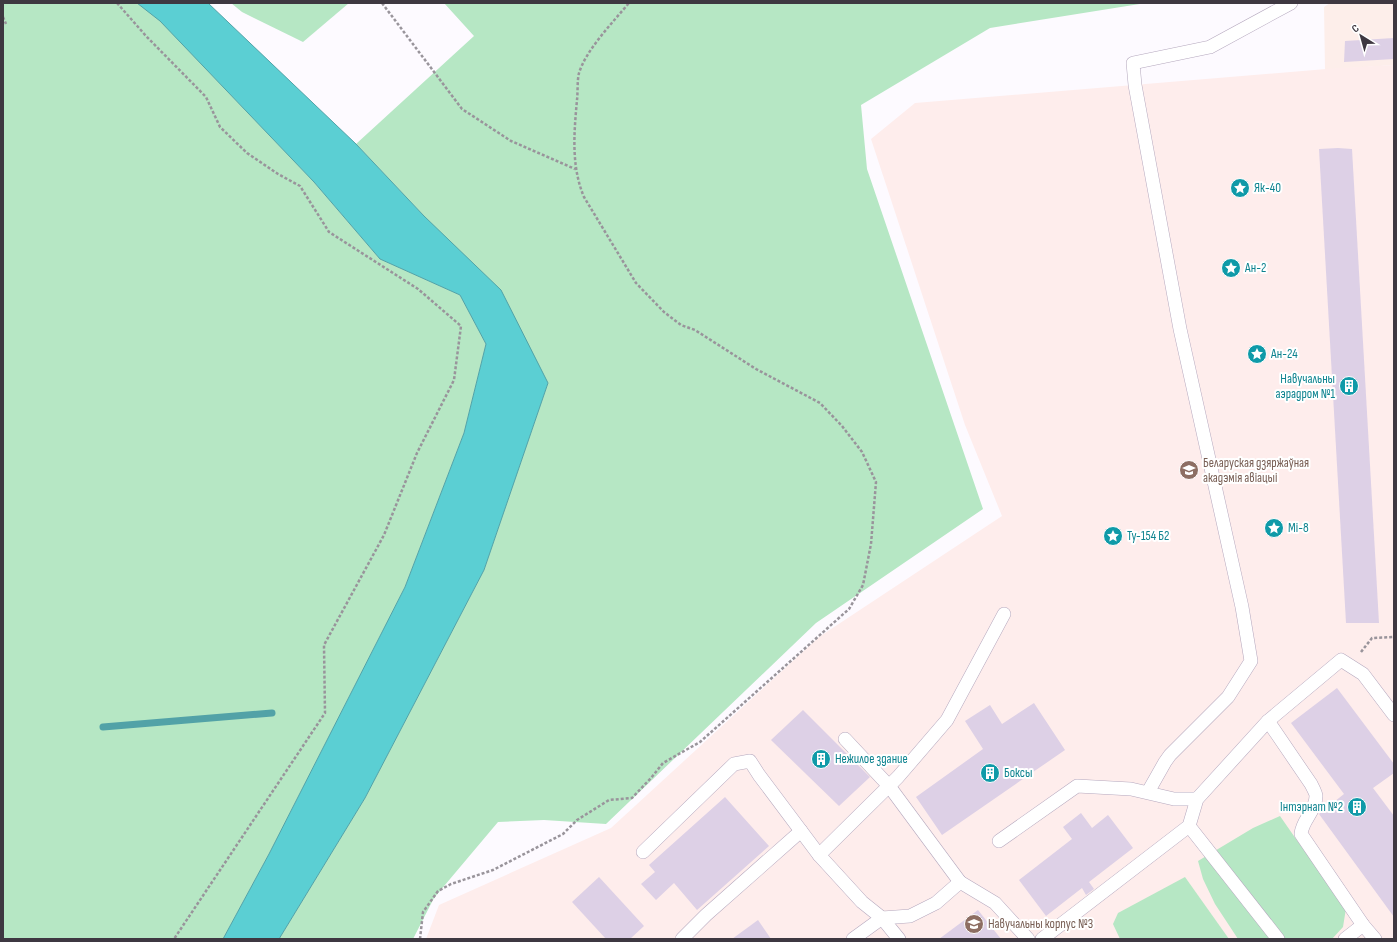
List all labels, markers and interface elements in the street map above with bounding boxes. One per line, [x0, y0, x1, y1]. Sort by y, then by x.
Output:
north arrow [1341, 16, 1381, 56]
text: С [1349, 21, 1362, 35]
place icon: Як-40 [1229, 177, 1251, 199]
place label: Як-40 [1254, 180, 1281, 196]
place icon: Ан-2 [1220, 257, 1242, 279]
place label: Ан-2 [1244, 260, 1266, 276]
place icon: Ан-24 [1246, 343, 1268, 365]
place label: Ан-24 [1270, 346, 1298, 362]
place label: Навучальны аэрадром №1 [1276, 371, 1335, 402]
building icon: Навучальны аэрадром №1 [1338, 375, 1360, 397]
place label: Беларуская дзяржаўная акадэмія авіацыі [1203, 455, 1309, 486]
school or university icon: Беларуская дзяржаўная акадэмія авіацыі [1178, 459, 1200, 481]
place icon: Мі-8 [1263, 517, 1285, 539]
place label: Мі-8 [1288, 520, 1309, 536]
place icon: Ту-154 Б2 [1102, 525, 1124, 547]
place label: Ту-154 Б2 [1127, 528, 1169, 544]
building icon: Нежилое здание [810, 748, 832, 770]
place label: Нежилое здание [835, 751, 908, 767]
building icon: Боксы [979, 762, 1001, 784]
place label: Боксы [1004, 765, 1032, 781]
building icon: Інтэрнат №2 [1346, 796, 1368, 818]
place label: Інтэрнат №2 [1280, 799, 1343, 815]
school or university icon: Навучальны корпус №3 [963, 913, 985, 935]
place label: Навучальны корпус №3 [988, 916, 1093, 932]

